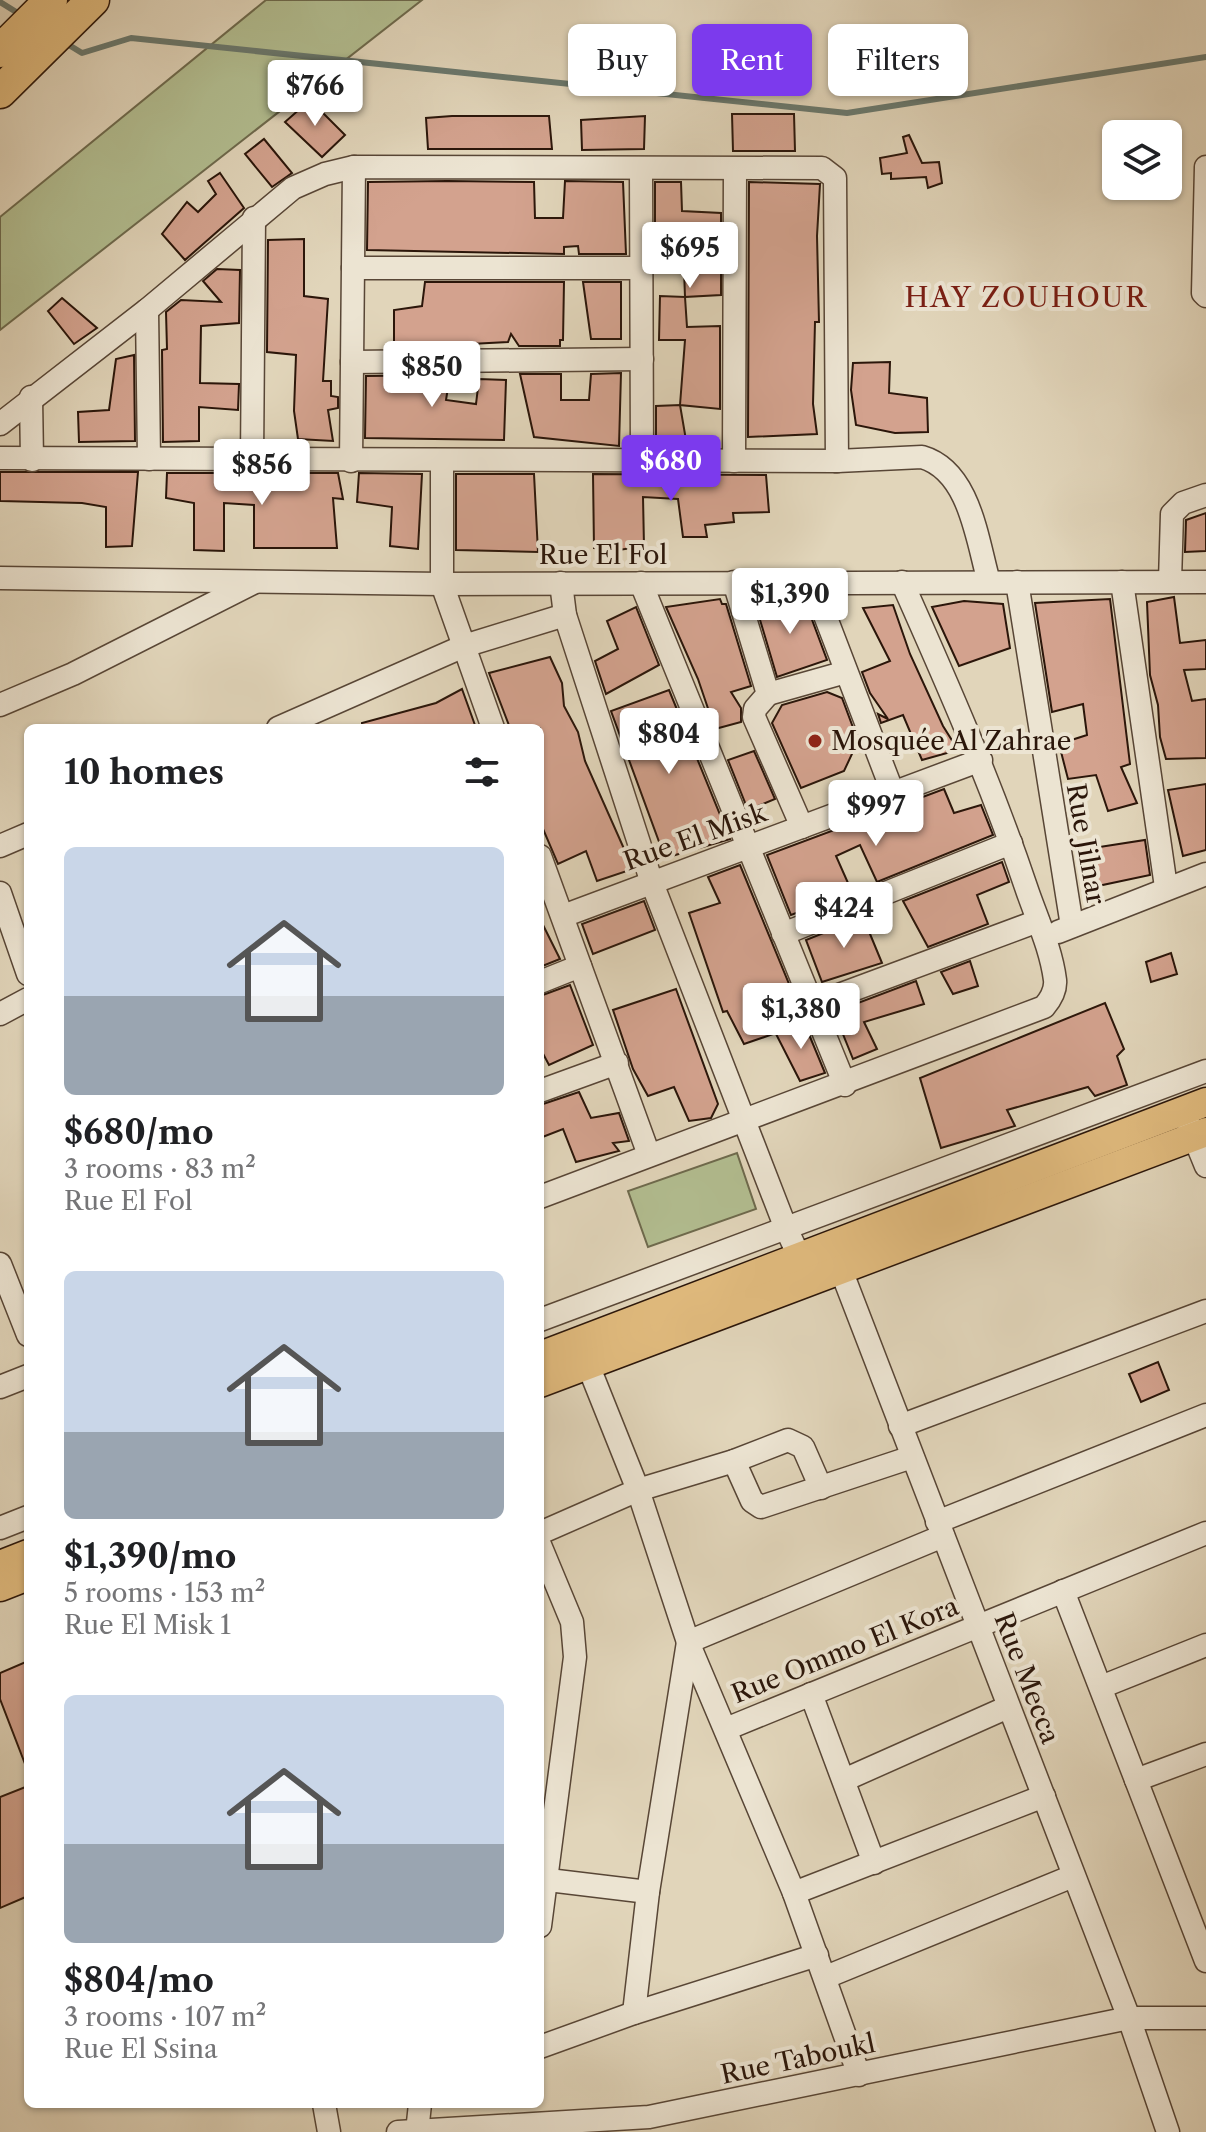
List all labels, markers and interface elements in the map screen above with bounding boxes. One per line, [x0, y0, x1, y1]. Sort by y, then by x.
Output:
chip: Buy [568, 24, 676, 96]
chip: Rent [692, 24, 812, 96]
chip: Filters [828, 24, 968, 96]
pin: $766 [268, 60, 362, 128]
text: $766 [286, 70, 344, 102]
map controls [1102, 120, 1182, 200]
button: layers [1102, 120, 1182, 200]
pin: $695 [643, 222, 737, 290]
text: $695 [660, 232, 720, 264]
district label: HAY ZOUHOUR [904, 280, 1148, 314]
pin: $850 [385, 341, 479, 409]
text: $850 [401, 351, 463, 383]
pin: $680 [624, 435, 718, 503]
pin: $856 [215, 439, 309, 507]
text: $680 [640, 445, 702, 477]
text: $856 [232, 449, 292, 481]
street label: Rue El Fol [539, 539, 668, 571]
pin: $1,390 [725, 568, 855, 636]
text: $1,390 [750, 578, 830, 610]
pin: $804 [622, 708, 716, 776]
text: $804 [638, 718, 700, 750]
place label: Mosquée Al Zahrae [831, 725, 1071, 757]
marker: Mosquée Al Zahrae [806, 732, 824, 750]
icon: filters [460, 750, 504, 794]
text: 10 homes [64, 751, 224, 793]
pin: $997 [829, 780, 923, 848]
street label: Rue Jilnar [1060, 781, 1112, 907]
text: $997 [846, 790, 906, 822]
street label: Rue El Misk [619, 796, 772, 878]
pin: $424 [797, 882, 891, 950]
text: $424 [814, 892, 874, 924]
icon: home [212, 899, 356, 1043]
pin: $1,380 [736, 983, 866, 1051]
text: $1,380 [761, 993, 841, 1025]
text: $680/mo [64, 1111, 214, 1153]
text: 3 rooms · 83 m² [64, 1153, 256, 1185]
text: Rue El Fol [64, 1185, 193, 1217]
icon: home [212, 1323, 356, 1467]
text: $1,390/mo [64, 1535, 236, 1577]
text: 5 rooms · 153 m² [64, 1577, 265, 1609]
street label: Rue Ommo El Kora [727, 1590, 963, 1710]
street label: Rue Mecca [987, 1608, 1067, 1748]
text: Rue El Misk 1 [64, 1609, 231, 1641]
icon: home [212, 1747, 356, 1891]
text: $804/mo [64, 1959, 214, 2001]
text: 3 rooms · 107 m² [64, 2001, 266, 2033]
street label: Rue Taboukl [718, 2027, 878, 2091]
text: Rue El Ssina [64, 2033, 218, 2065]

